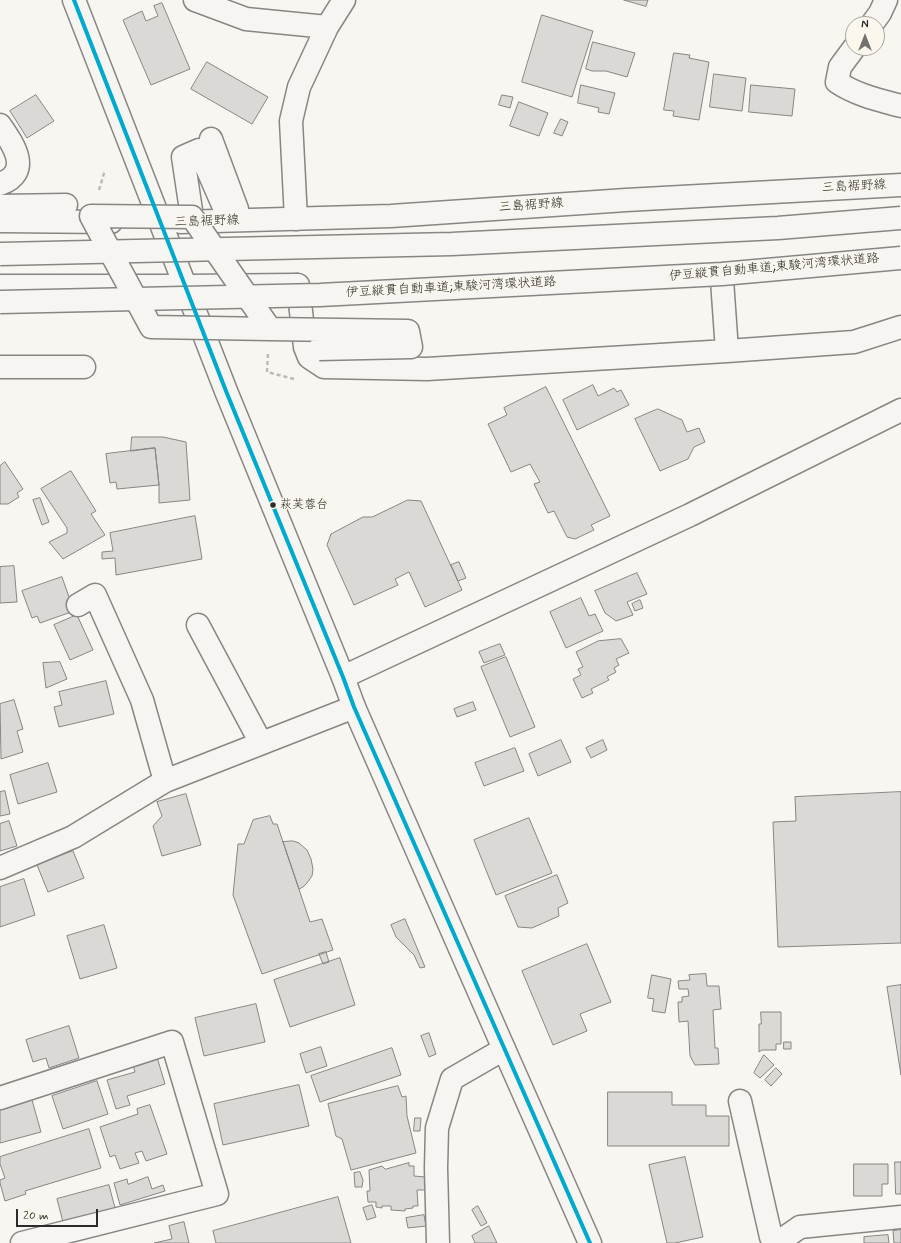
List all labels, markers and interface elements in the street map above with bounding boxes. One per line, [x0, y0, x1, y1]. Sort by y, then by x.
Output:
north arrow [845, 16, 885, 56]
text: N [861, 18, 869, 32]
street label: 三島裾野線 [821, 178, 887, 196]
street label: 三島裾野線 [498, 196, 564, 216]
street label: 三島裾野線 [174, 213, 240, 231]
street label: 伊豆縦貫自動車道;東駿河湾環状道路 [668, 251, 880, 285]
street label: 伊豆縦貫自動車道;東駿河湾環状道路 [345, 275, 557, 301]
place label: 萩芙蓉台 [280, 498, 328, 512]
marker: 萩芙蓉台 [268, 500, 278, 510]
scale bar [18, 1201, 100, 1227]
text: 20 m [23, 1208, 49, 1224]

